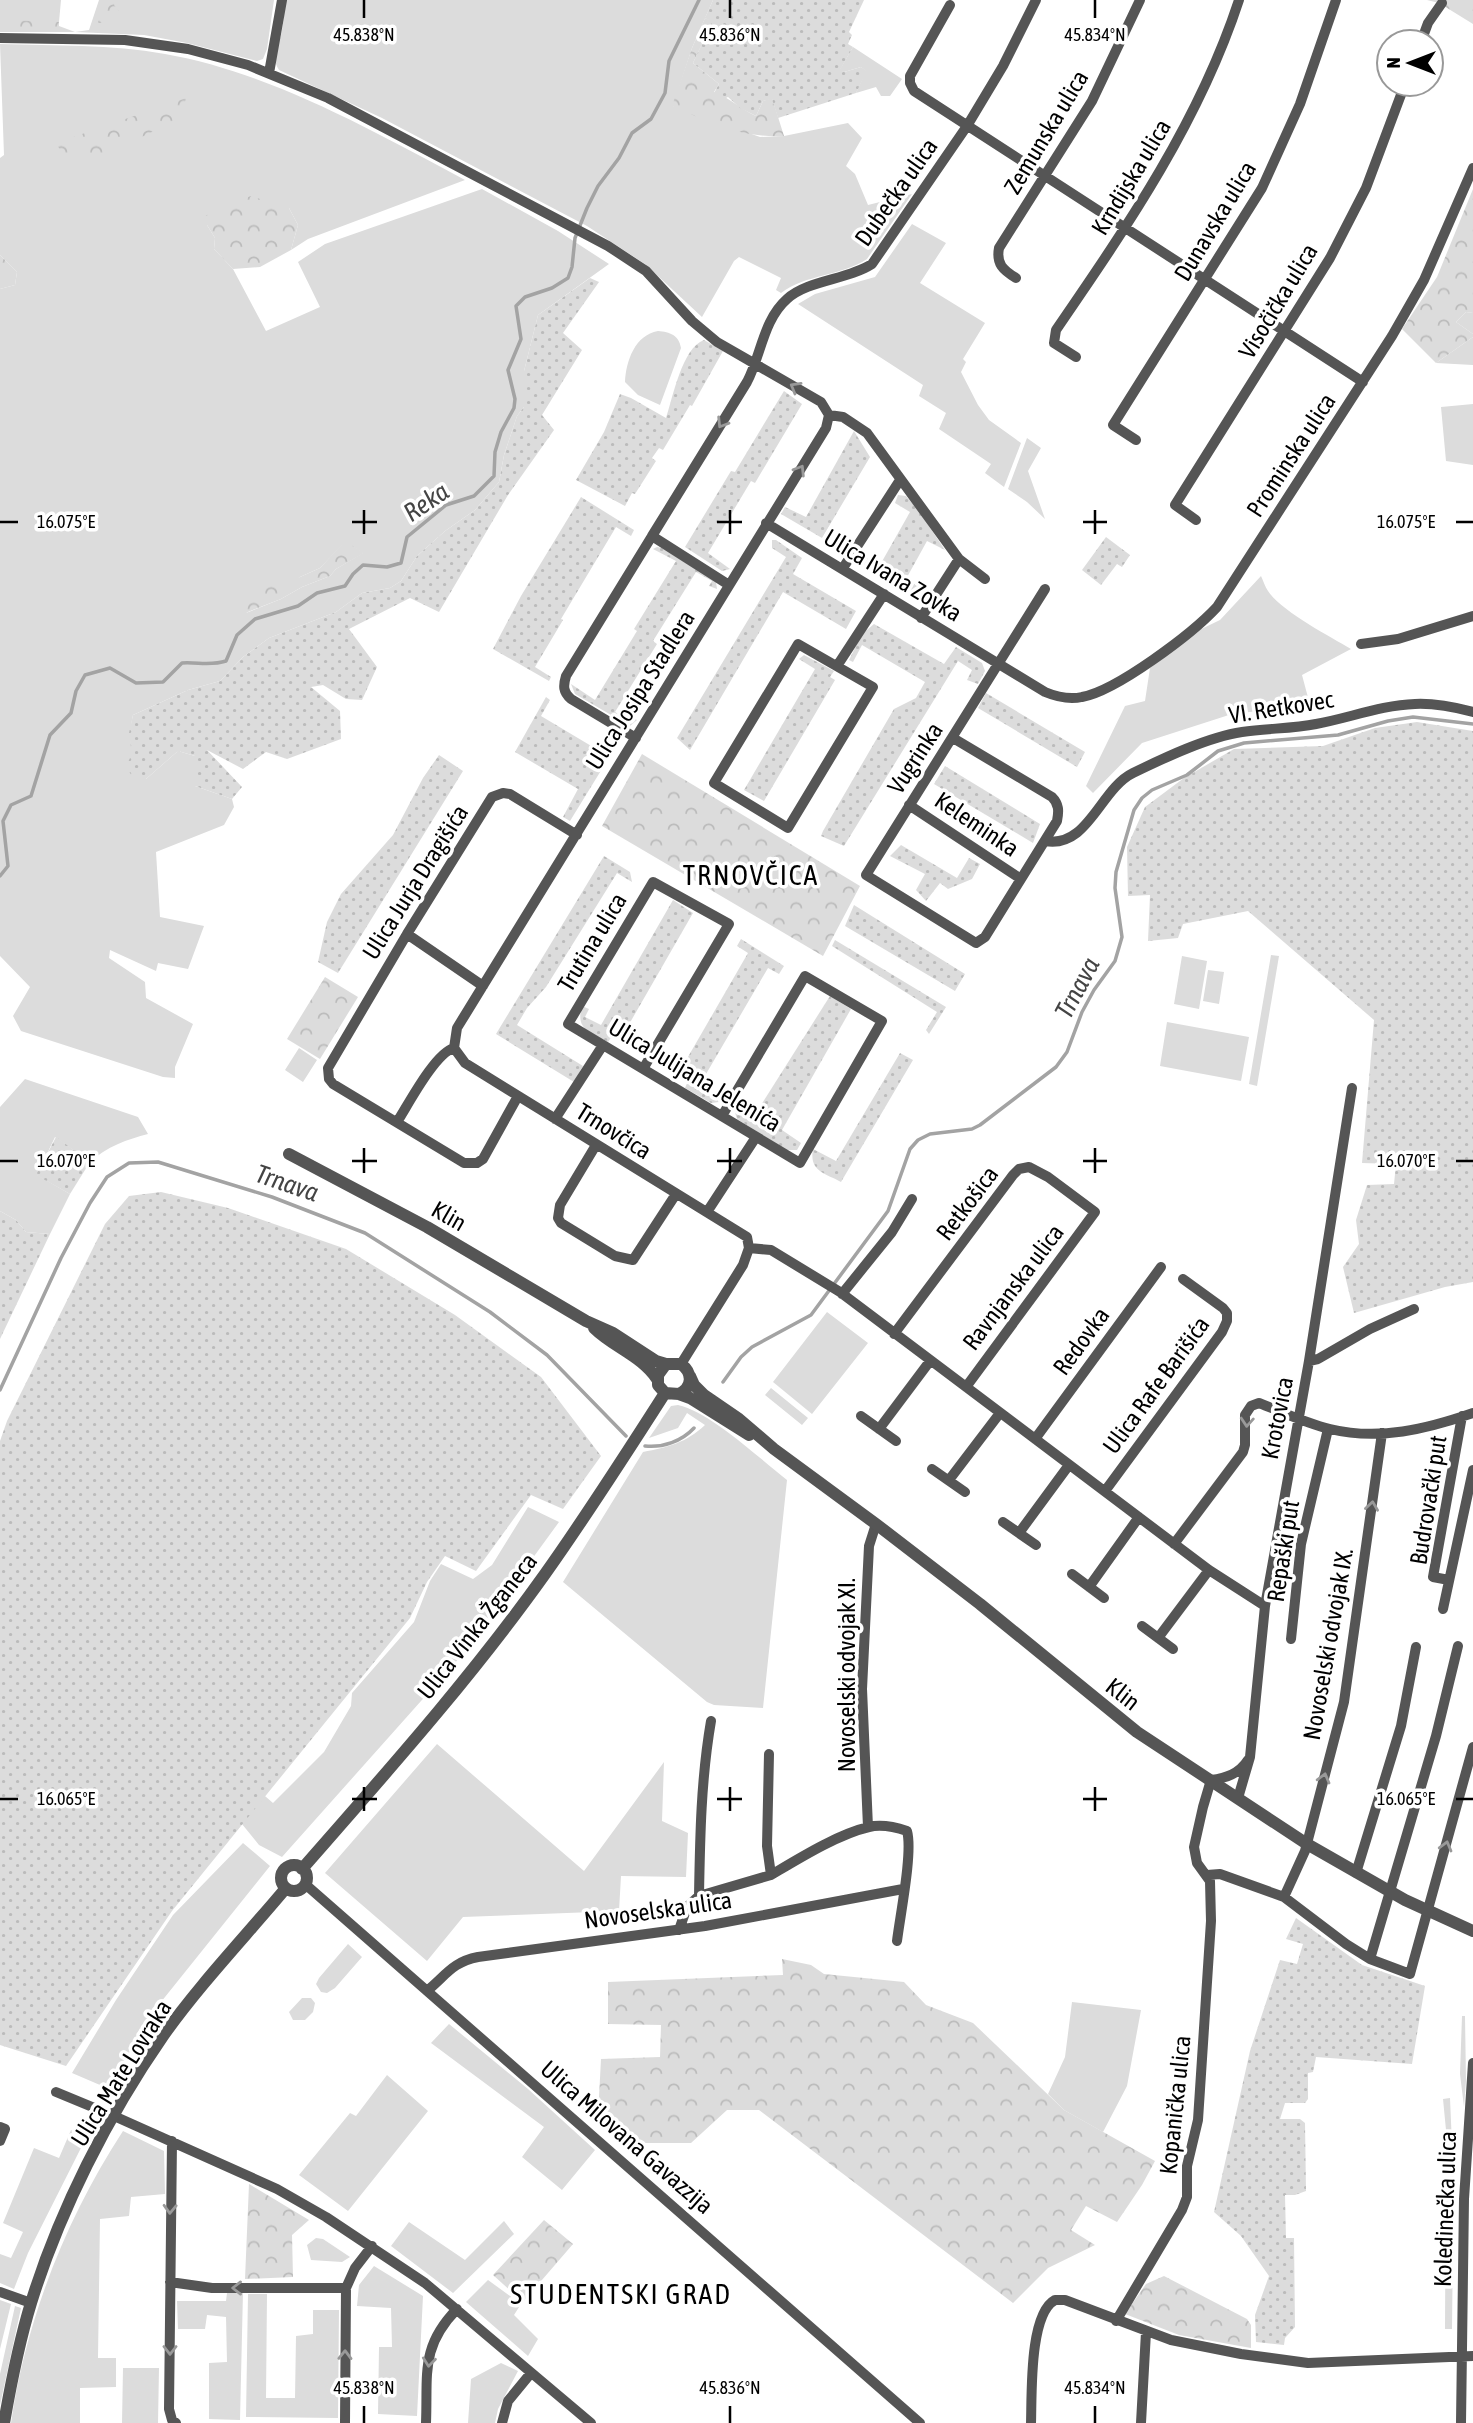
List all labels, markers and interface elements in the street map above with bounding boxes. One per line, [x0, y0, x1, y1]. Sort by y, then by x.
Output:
text: 45.838°N [333, 24, 395, 45]
text: 45.836°N [699, 24, 761, 45]
text: 45.834°N [1064, 24, 1126, 45]
north arrow [1375, 28, 1445, 98]
text: N [1382, 57, 1404, 69]
street label: Zemunska ulica [999, 65, 1093, 199]
street label: Krndijska ulica [1086, 114, 1176, 240]
street label: Dubečka ulica [849, 133, 943, 251]
street label: Dunavska ulica [1169, 156, 1261, 286]
street label: Visočička ulica [1233, 239, 1323, 363]
one-way arrow [790, 382, 803, 395]
street label: Prominska ulica [1241, 388, 1341, 522]
one-way arrow [717, 415, 730, 428]
one-way arrow [791, 464, 804, 477]
water label: Reka [398, 476, 454, 528]
text: 16.075°E [37, 511, 95, 532]
text: 16.075°E [1377, 511, 1435, 532]
street label: Ulica Ivana Zovka [819, 523, 967, 627]
street label: Ulica Josipa Stadlera [580, 605, 700, 775]
street label: VI. Retkovec [1227, 685, 1335, 729]
street label: Vugrinka [882, 717, 948, 799]
street label: Keleminka [930, 786, 1024, 862]
street label: Ulica Jurja Dragišića [357, 800, 473, 964]
district label: TRNOVČICA [683, 859, 819, 891]
street label: Trutina ulica [552, 888, 632, 996]
water label: Trnava [1049, 952, 1105, 1024]
street label: Ulica Julijana Jelenića [604, 1013, 786, 1137]
street label: Trnovčica [572, 1098, 656, 1164]
text: 16.070°E [37, 1150, 95, 1171]
text: 16.070°E [1377, 1150, 1435, 1171]
water label: Trnava [251, 1158, 323, 1208]
street label: Retkošica [931, 1161, 1003, 1245]
street label: Klin [427, 1195, 471, 1237]
street label: Ravnjanska ulica [957, 1219, 1069, 1355]
street label: Redovka [1048, 1302, 1114, 1380]
street label: Ulica Rafe Barišića [1097, 1311, 1215, 1459]
street label: Krotovica [1256, 1375, 1298, 1461]
one-way arrow [1239, 1417, 1254, 1428]
street label: Budrovački put [1404, 1433, 1452, 1567]
street label: Repaški put [1262, 1498, 1304, 1604]
one-way arrow [1364, 1500, 1379, 1512]
street label: Novoselski odvojak IX. [1298, 1546, 1358, 1742]
street label: Ulica Vinka Žganeca [412, 1548, 542, 1704]
street label: Novoselski odvojak XI. [833, 1578, 860, 1772]
street label: Klin [1101, 1673, 1145, 1715]
one-way arrow [1316, 1772, 1330, 1784]
text: 16.065°E [37, 1788, 95, 1809]
text: 16.065°E [1377, 1788, 1435, 1809]
one-way arrow [1437, 1840, 1452, 1852]
street label: Novoselska ulica [582, 1886, 734, 1934]
street label: Ulica Mate Lovraka [65, 1995, 177, 2151]
street label: Kopanička ulica [1154, 2034, 1196, 2176]
street label: Ulica Milovana Gavazzija [535, 2055, 719, 2219]
street label: Koledinečka ulica [1429, 2130, 1461, 2288]
one-way arrow [163, 2204, 178, 2215]
district label: STUDENTSKI GRAD [510, 2278, 732, 2310]
one-way arrow [231, 2280, 242, 2296]
one-way arrow [162, 2345, 178, 2356]
one-way arrow [338, 2349, 353, 2360]
one-way arrow [422, 2356, 437, 2367]
text: 45.838°N [333, 2377, 395, 2398]
text: 45.836°N [699, 2377, 761, 2398]
text: 45.834°N [1064, 2377, 1126, 2398]

